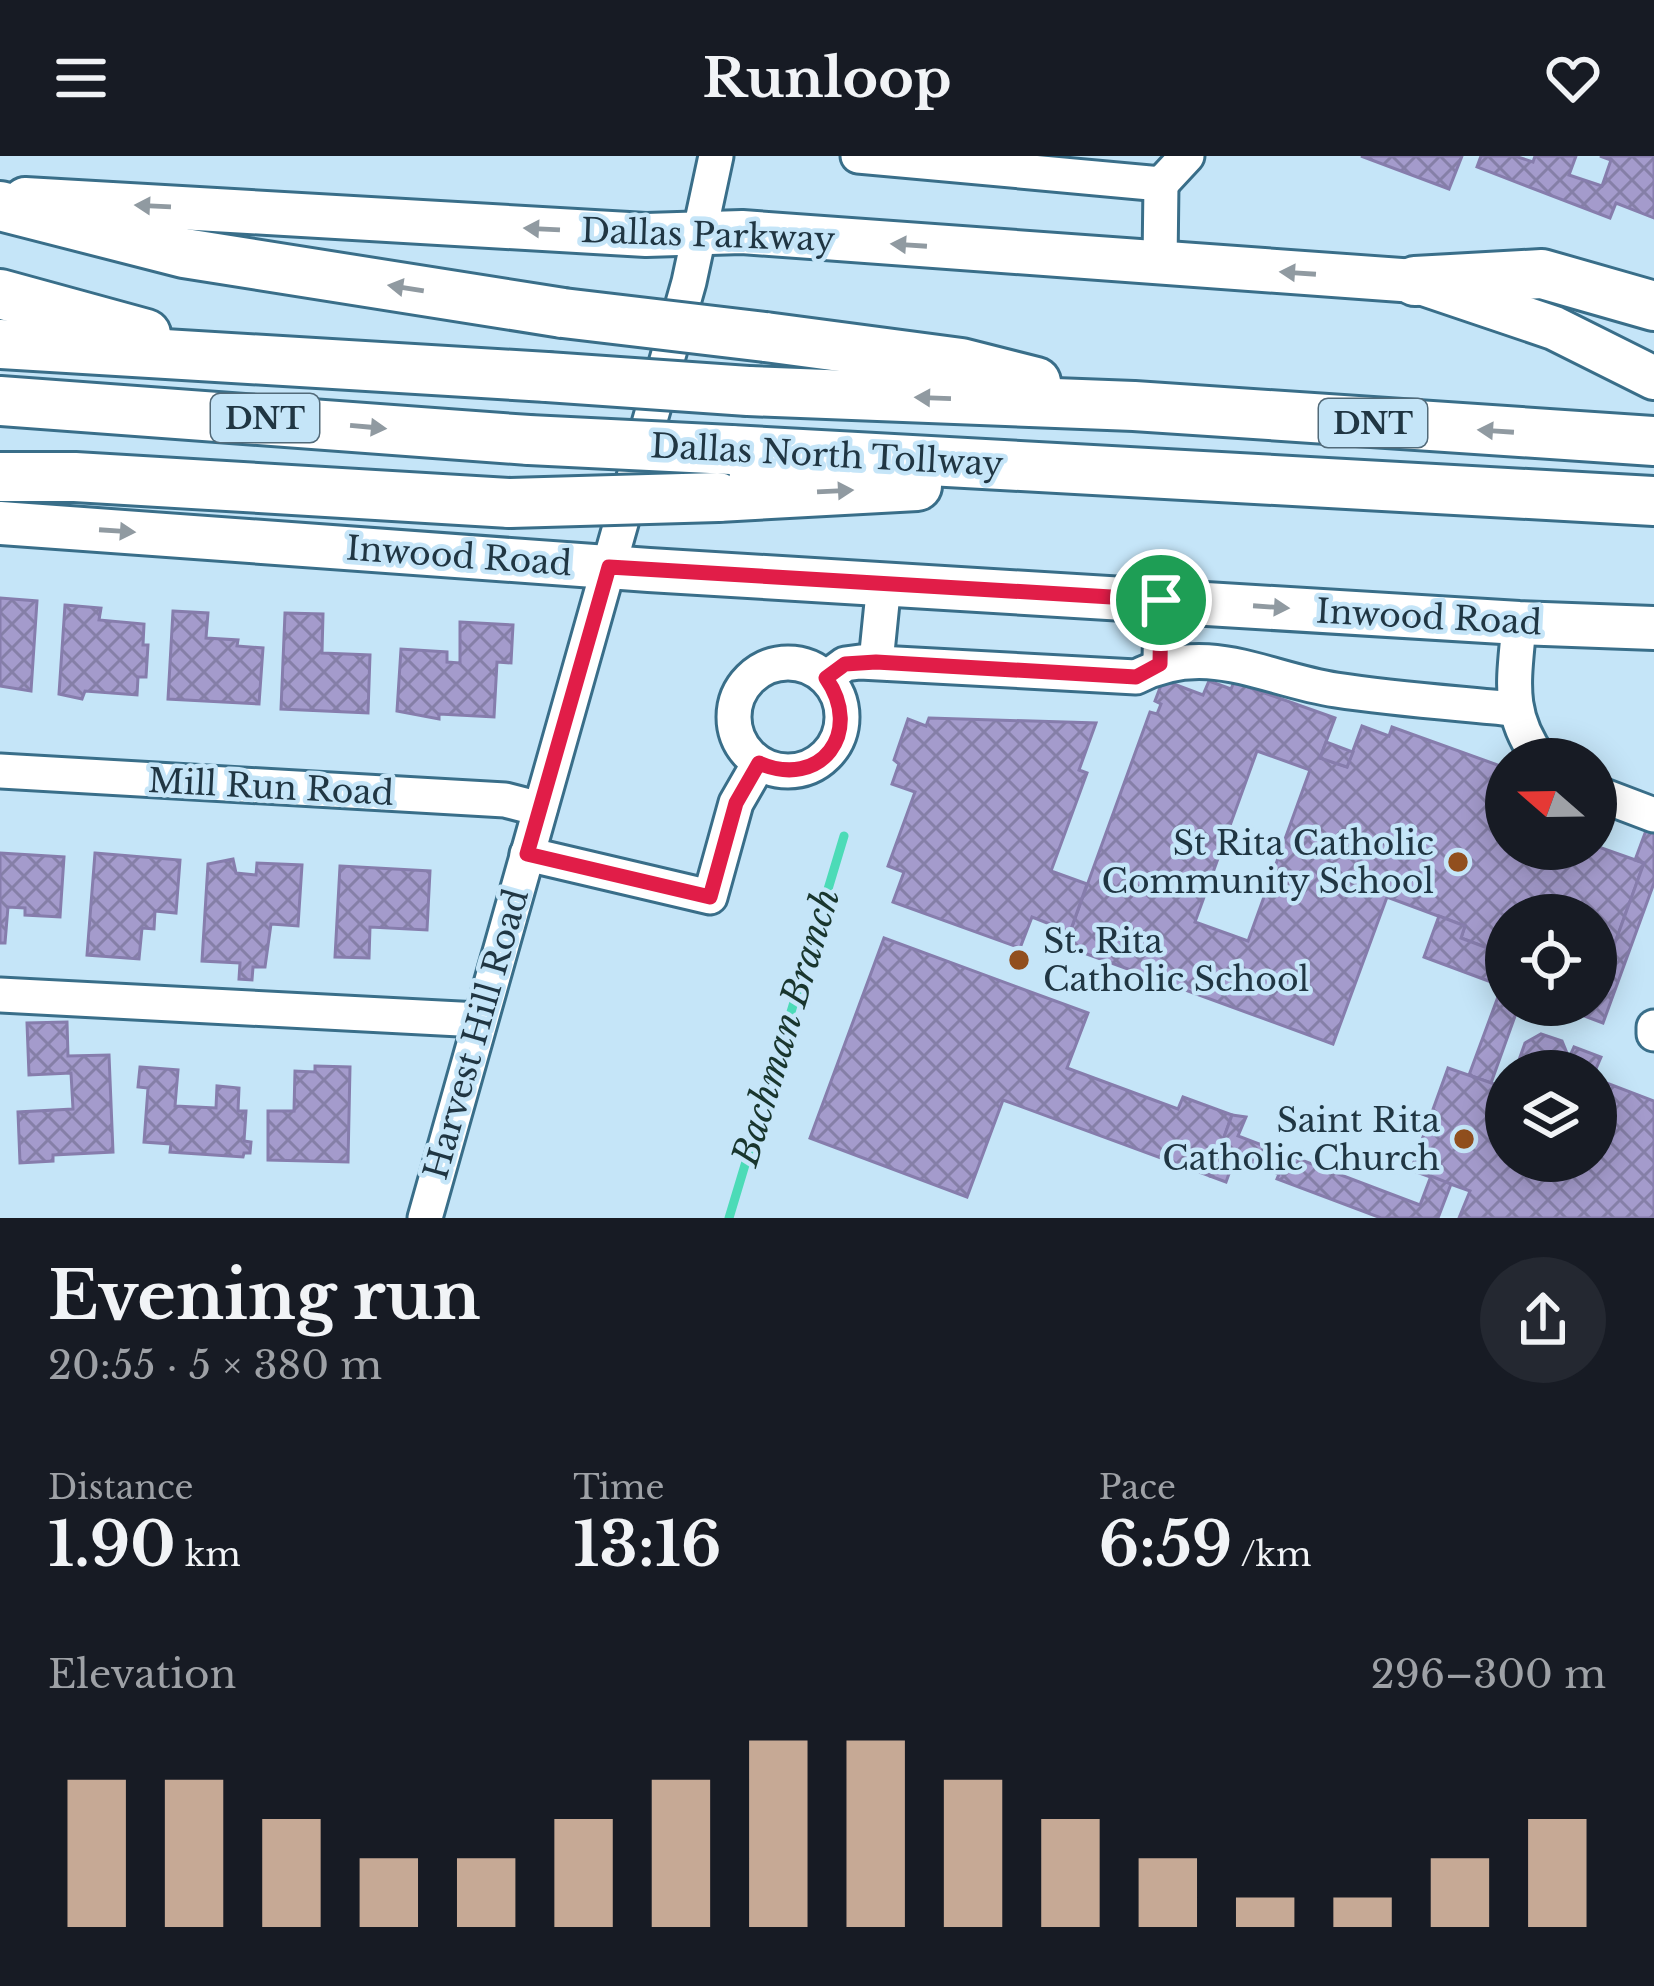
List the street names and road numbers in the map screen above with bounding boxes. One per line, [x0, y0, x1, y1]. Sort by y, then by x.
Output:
street label: Dallas Parkway [580, 210, 836, 260]
road number: DNT [211, 394, 319, 442]
road number: DNT [1319, 399, 1427, 447]
street label: Dallas North Tollway [650, 425, 1004, 485]
street label: Inwood Road [345, 528, 573, 584]
street label: Inwood Road [1315, 591, 1543, 643]
street label: Mill Run Road [147, 760, 395, 814]
street label: Harvest Hill Road [415, 884, 537, 1184]

